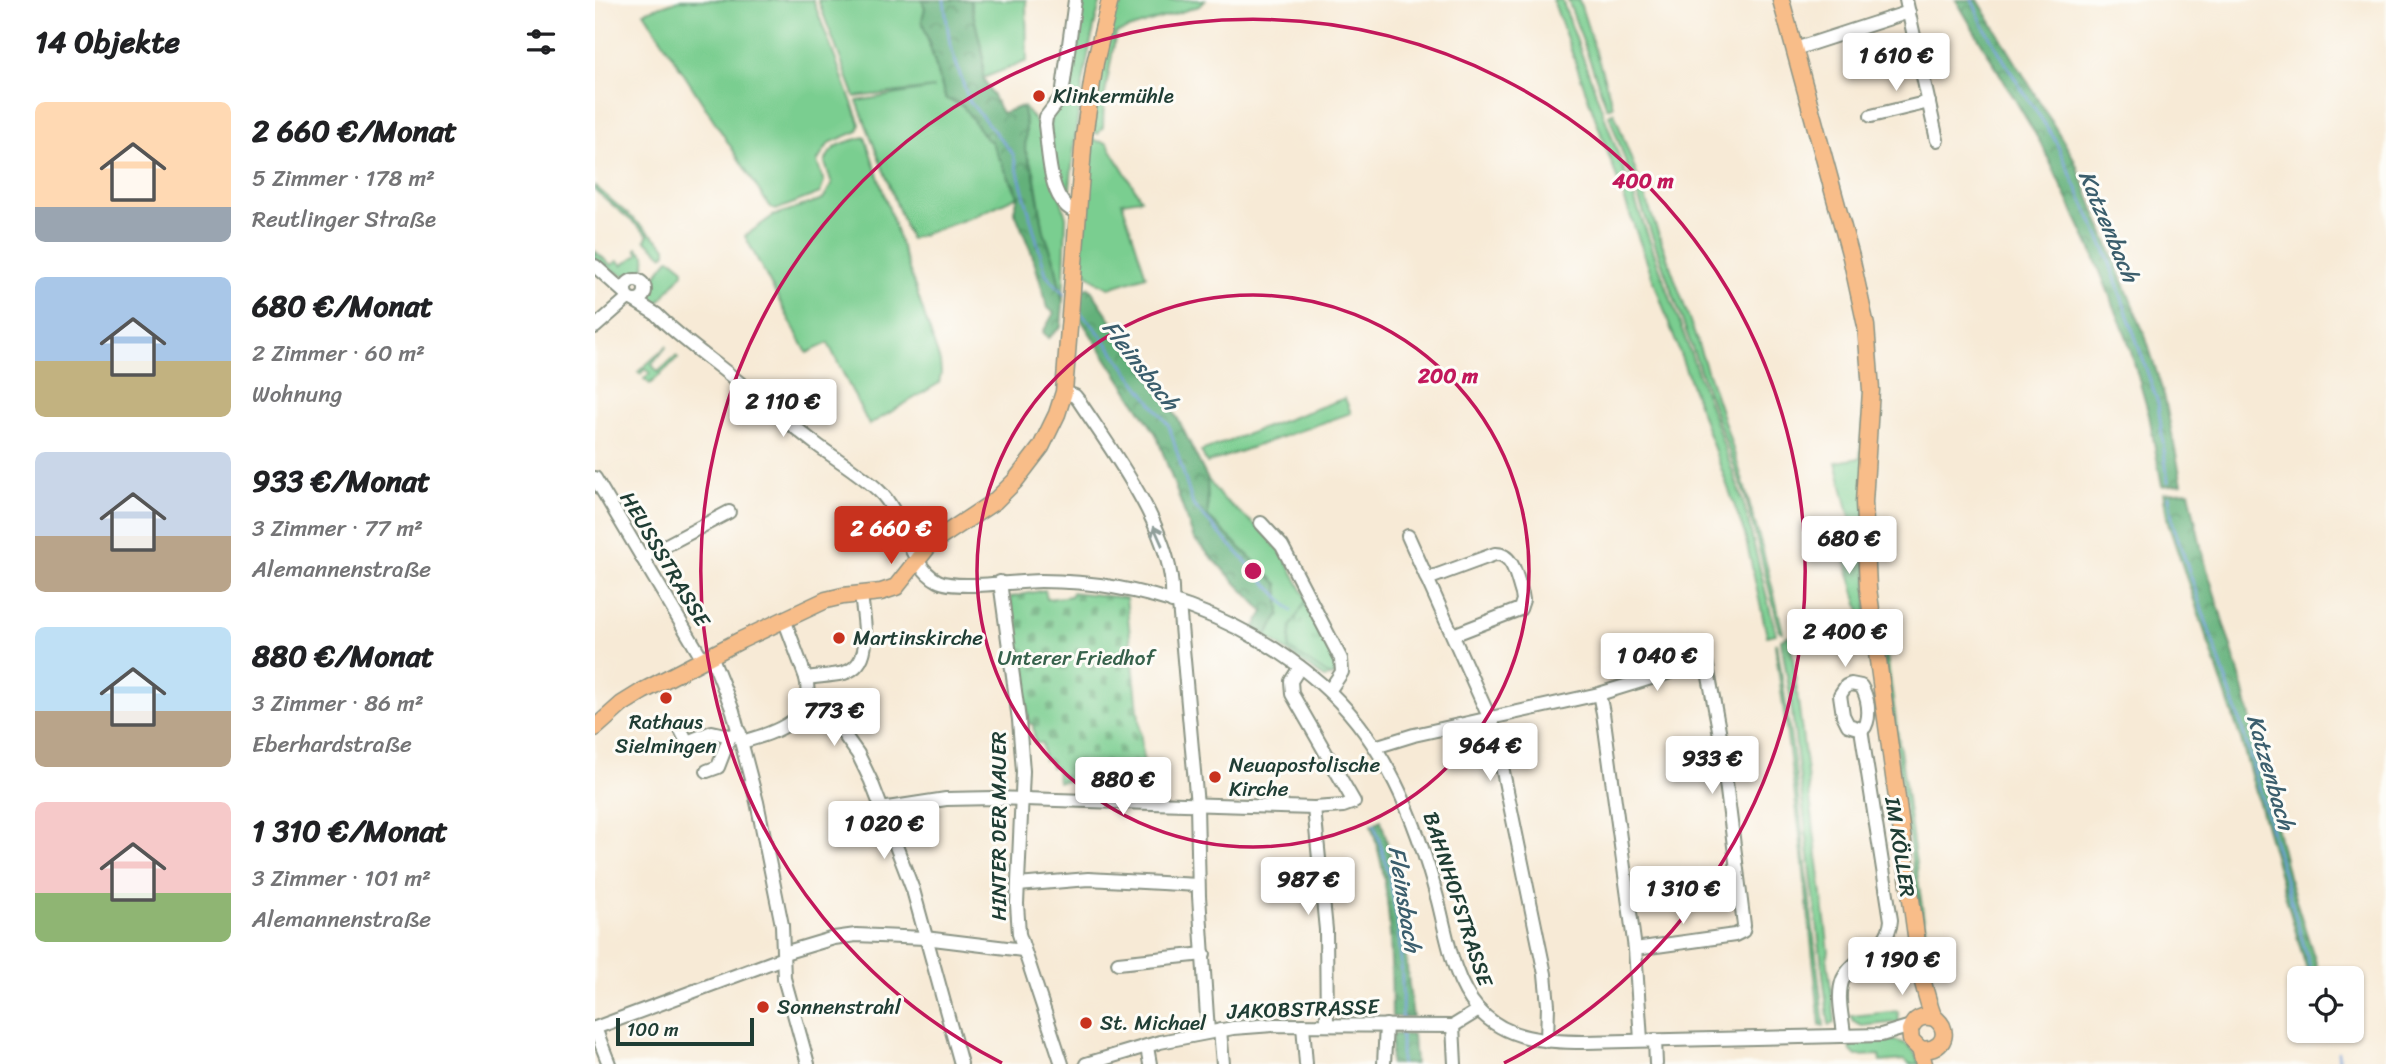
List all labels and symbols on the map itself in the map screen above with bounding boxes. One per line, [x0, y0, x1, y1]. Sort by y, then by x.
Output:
pin: 1 610 € [1831, 34, 1961, 93]
place label: Klinkermühle [1053, 77, 1174, 115]
marker: Klinkermühle [1031, 88, 1047, 104]
text: 400 m [1611, 162, 1674, 200]
water label: Katzenbach [2067, 164, 2151, 291]
water label: Fleinsbach [1092, 311, 1191, 422]
text: 200 m [1417, 357, 1479, 395]
pin: 2 110 € [718, 380, 848, 439]
street label: HEUSSSTRASSE [609, 484, 721, 636]
pin: 2 660 € [826, 506, 956, 566]
pin: 680 € [1800, 516, 1898, 576]
one-way arrow [1151, 526, 1164, 547]
centre of rings [1241, 559, 1265, 583]
pin: 2 400 € [1780, 610, 1910, 669]
place label: Martinskirche [853, 619, 983, 657]
marker: Martinskirche [831, 630, 847, 646]
pin: 1 040 € [1592, 634, 1722, 693]
park label: Unterer Friedhof [997, 639, 1157, 677]
pin: 773 € [785, 688, 883, 748]
marker: Rathaus Sielmingen [658, 690, 674, 706]
place label: Rathaus Sielmingen [615, 703, 717, 765]
water label: Katzenbach [2234, 710, 2307, 837]
pin: 964 € [1441, 724, 1539, 783]
street label: HINTER DER MAUER [980, 731, 1018, 921]
pin: 933 € [1663, 736, 1761, 796]
place label: Neuapostolische Kirche [1229, 746, 1381, 808]
pin: 880 € [1074, 758, 1172, 817]
marker: Neuapostolische Kirche [1207, 769, 1223, 785]
street label: IM KÖLLER [1873, 793, 1927, 900]
pin: 1 020 € [819, 802, 949, 861]
street label: BAHNHOFSTRASSE [1412, 807, 1505, 993]
water label: Fleinsbach [1376, 843, 1433, 957]
pin: 987 € [1259, 858, 1357, 917]
pin: 1 310 € [1618, 866, 1748, 926]
pin: 1 190 € [1837, 937, 1967, 997]
street label: JAKOBSTRASSE [1225, 987, 1381, 1031]
place label: Sonnenstrahl [777, 988, 902, 1026]
marker: Sonnenstrahl [755, 999, 771, 1015]
place label: St. Michael [1100, 1004, 1207, 1042]
scale bar [616, 1015, 754, 1047]
marker: St. Michael [1078, 1015, 1094, 1031]

